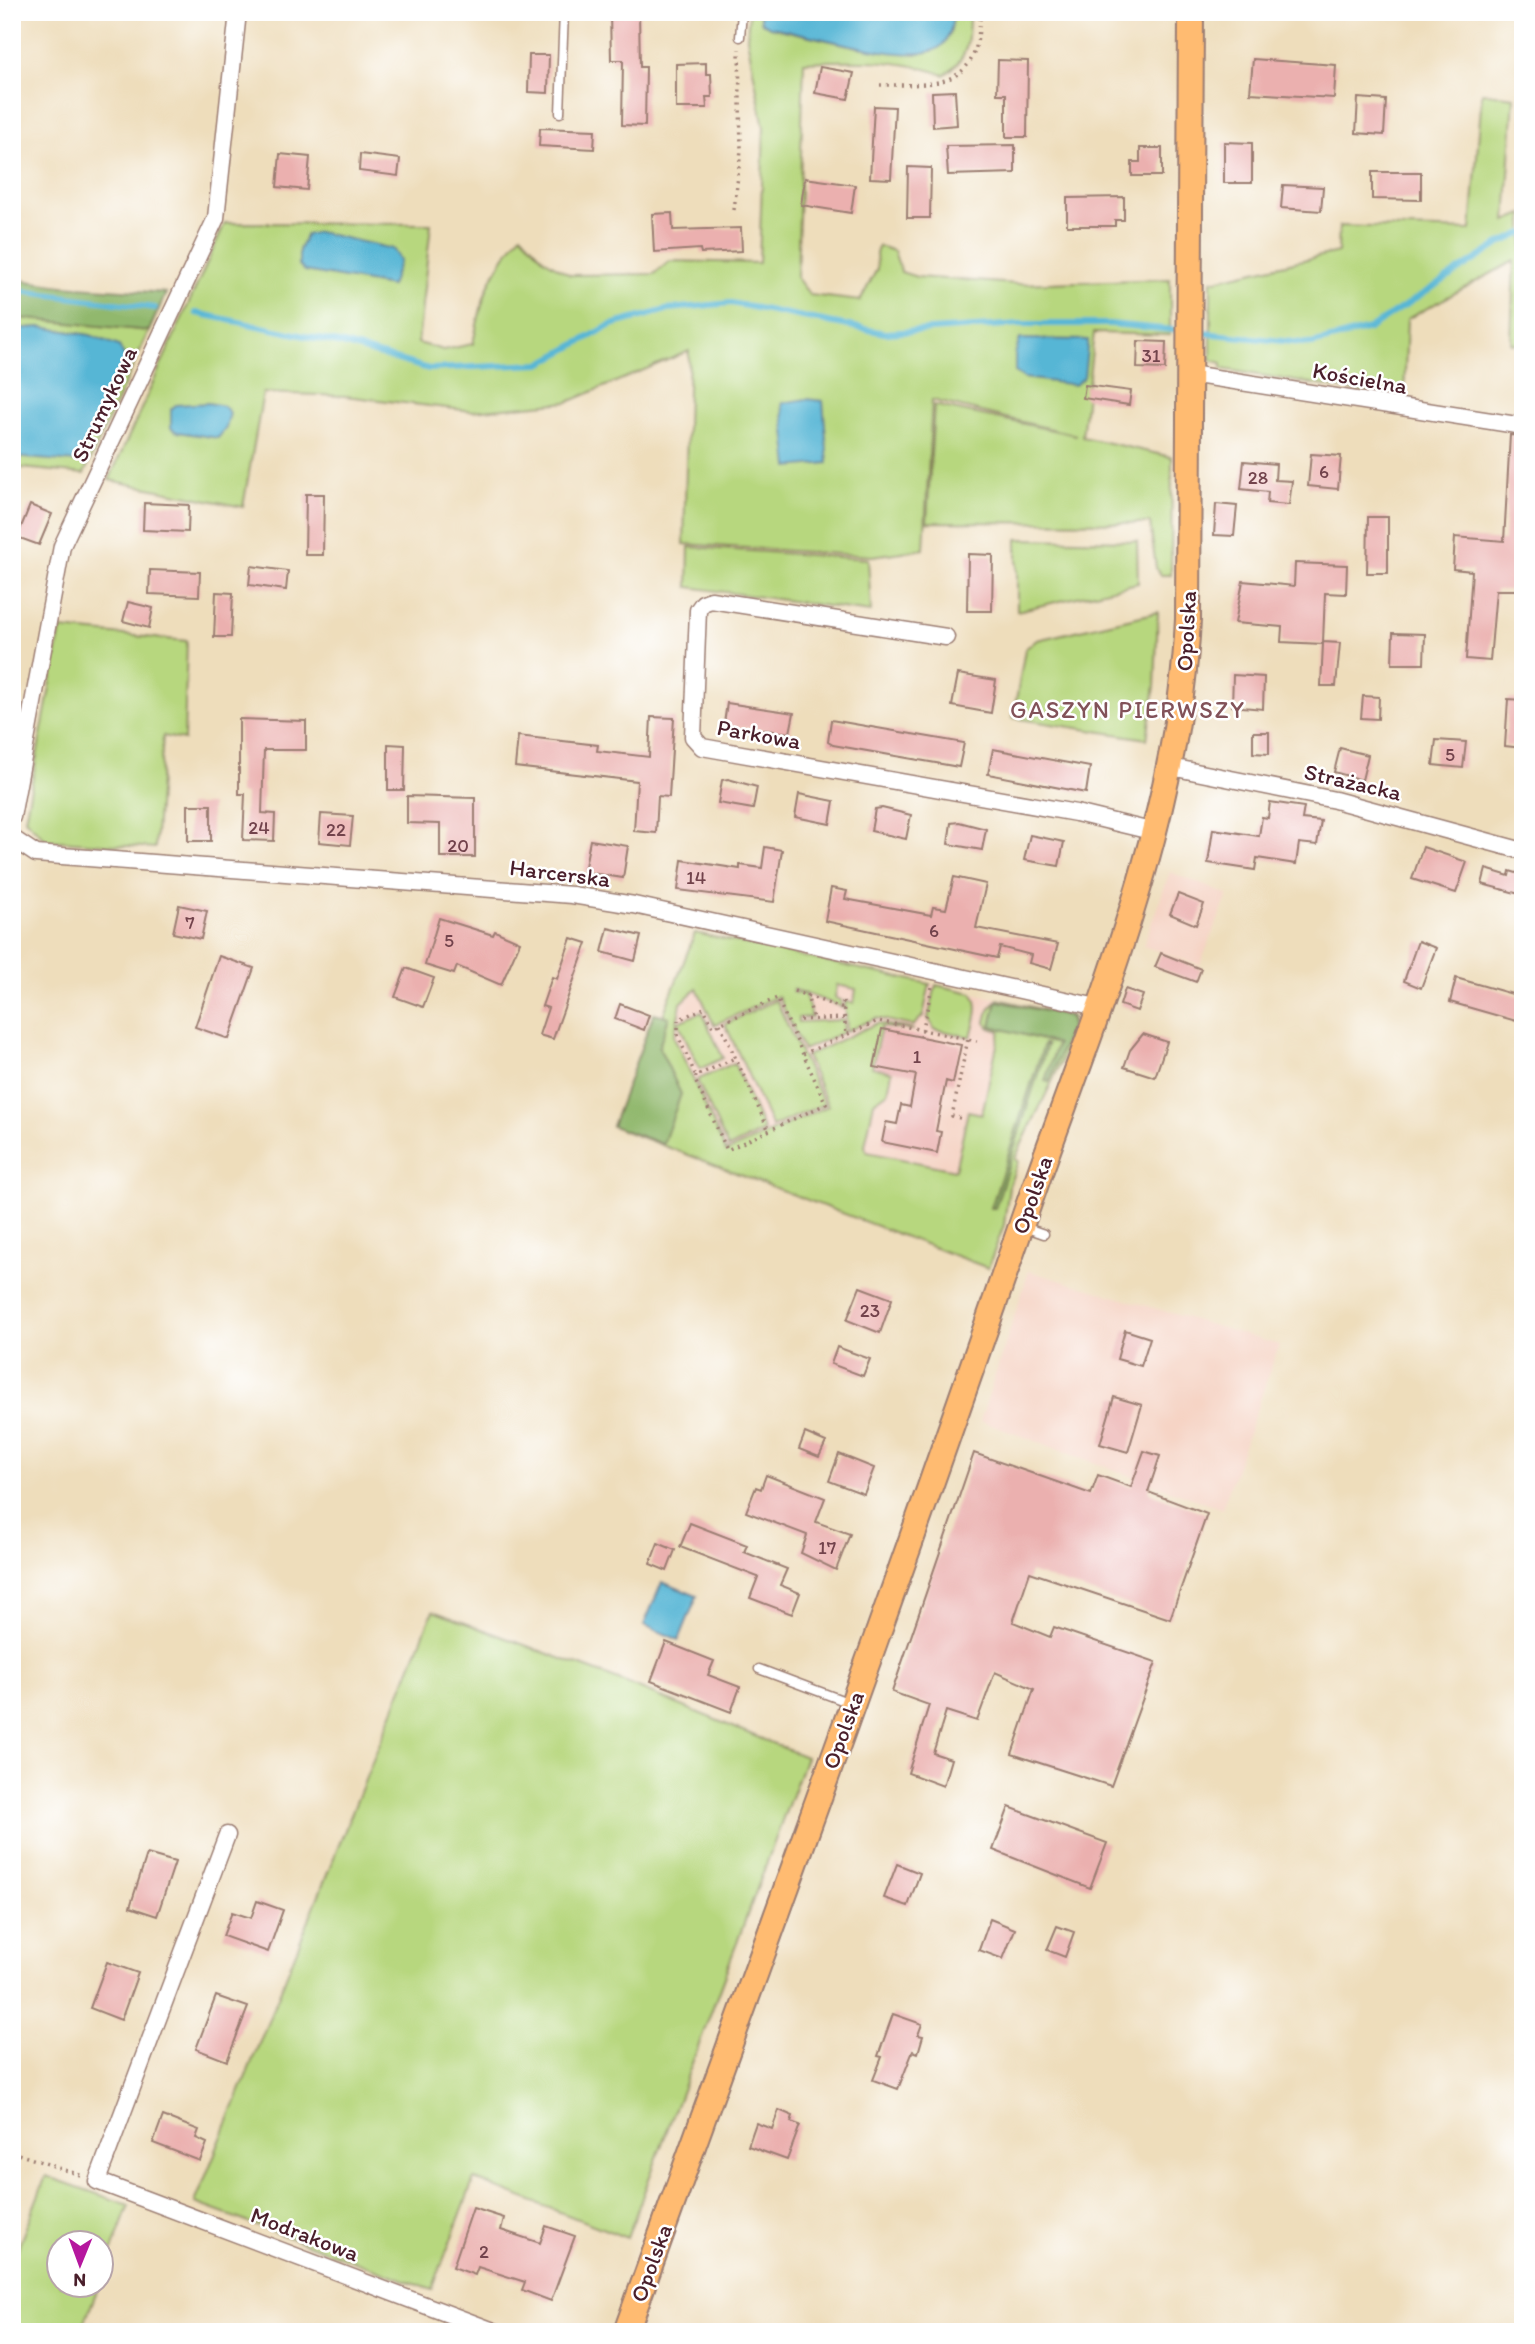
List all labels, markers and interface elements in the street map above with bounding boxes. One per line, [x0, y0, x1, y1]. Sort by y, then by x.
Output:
street label: Strumykowa [65, 342, 143, 466]
house number: 31 [1141, 344, 1161, 367]
street label: Kościelna [1310, 356, 1410, 400]
house number: 6 [1319, 460, 1329, 483]
house number: 28 [1248, 466, 1268, 489]
street label: Opolska [1170, 590, 1202, 672]
district label: GASZYN PIERWSZY [1010, 695, 1246, 724]
street label: Parkowa [715, 713, 803, 755]
house number: 5 [1445, 743, 1455, 766]
street label: Strażacka [1302, 757, 1404, 807]
house number: 24 [248, 816, 270, 839]
house number: 22 [326, 818, 346, 841]
house number: 20 [447, 834, 469, 857]
street label: Harcerska [508, 853, 612, 893]
house number: 14 [686, 866, 706, 889]
house number: 7 [185, 911, 195, 934]
house number: 6 [929, 919, 939, 942]
house number: 5 [444, 929, 454, 952]
house number: 1 [913, 1045, 922, 1068]
street label: Opolska [1006, 1152, 1058, 1238]
house number: 23 [860, 1299, 880, 1322]
house number: 17 [818, 1536, 836, 1559]
street label: Opolska [816, 1687, 870, 1773]
street label: Modrakowa [247, 2201, 363, 2267]
street label: Opolska [624, 2220, 678, 2306]
north arrow [46, 2228, 116, 2298]
house number: 2 [479, 2240, 489, 2263]
text: N [73, 2269, 86, 2292]

